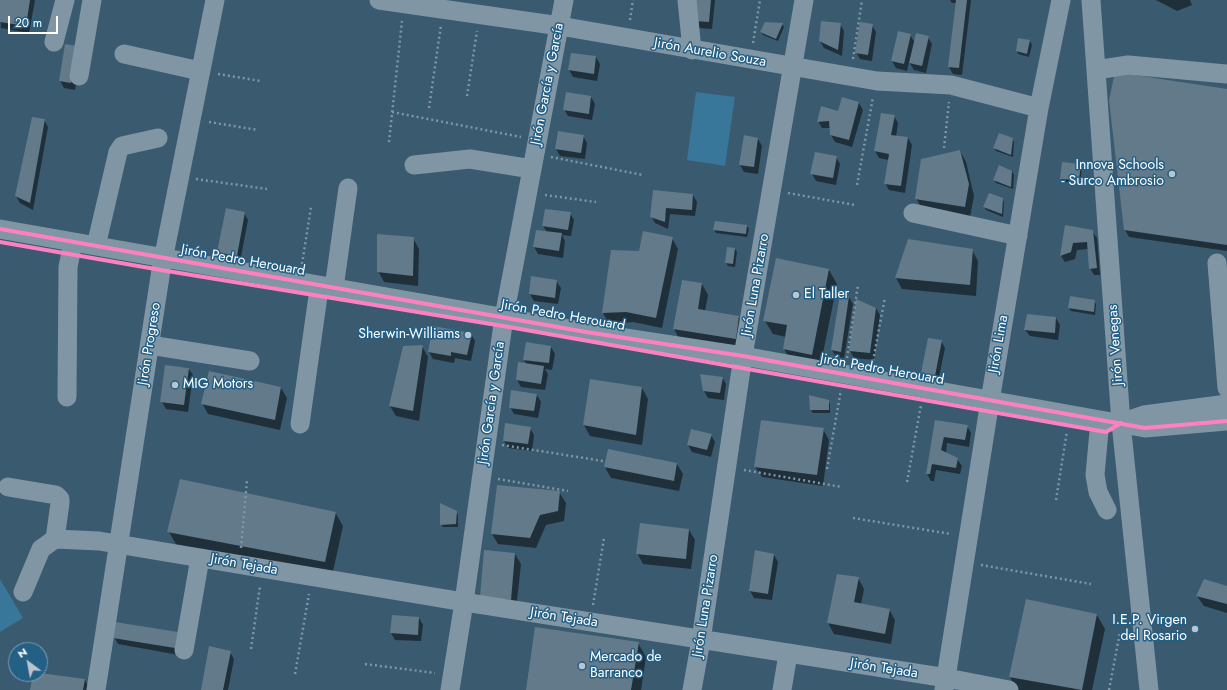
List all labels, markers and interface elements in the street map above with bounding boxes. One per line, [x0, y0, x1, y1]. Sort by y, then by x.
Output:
scale bar [10, 8, 60, 34]
text: 20 m [15, 14, 42, 32]
street label: Jirón García y García [528, 22, 568, 146]
street label: Jirón Aurelio Souza [653, 35, 767, 71]
place label: Innova Schools - Surco Ambrosio [1061, 158, 1164, 190]
marker: Innova Schools - Surco Ambrosio [1167, 169, 1177, 179]
street label: Jirón Luna Pizarro [739, 232, 773, 338]
street label: Jirón Pedro Herouard [180, 242, 306, 280]
place label: El Taller [804, 287, 849, 303]
marker: El Taller [791, 290, 801, 300]
street label: Jirón Pedro Herouard [500, 297, 626, 335]
street label: Jirón Progreso [135, 301, 165, 387]
street label: Jirón Venegas [1105, 304, 1127, 386]
street label: Jirón Lima [986, 314, 1012, 374]
place label: Sherwin-Williams [358, 327, 460, 343]
marker: Sherwin-Williams [463, 330, 473, 340]
street label: Jirón García y García [475, 341, 509, 465]
street label: Jirón Pedro Herouard [819, 351, 945, 389]
place label: MIG Motors [183, 377, 253, 393]
marker: MIG Motors [170, 380, 180, 390]
street label: Jirón Tejada [209, 551, 279, 579]
street label: Jirón Luna Pizarro [690, 553, 722, 659]
street label: Jirón Tejada [529, 604, 599, 632]
place label: I.E.P. Virgen del Rosario [1112, 613, 1187, 646]
marker: I.E.P. Virgen del Rosario [1190, 624, 1200, 634]
north arrow [8, 642, 48, 682]
text: N [14, 644, 30, 662]
place label: Mercado de Barranco [590, 650, 662, 682]
street label: Jirón Tejada [849, 655, 919, 683]
marker: Mercado de Barranco [577, 661, 587, 671]

